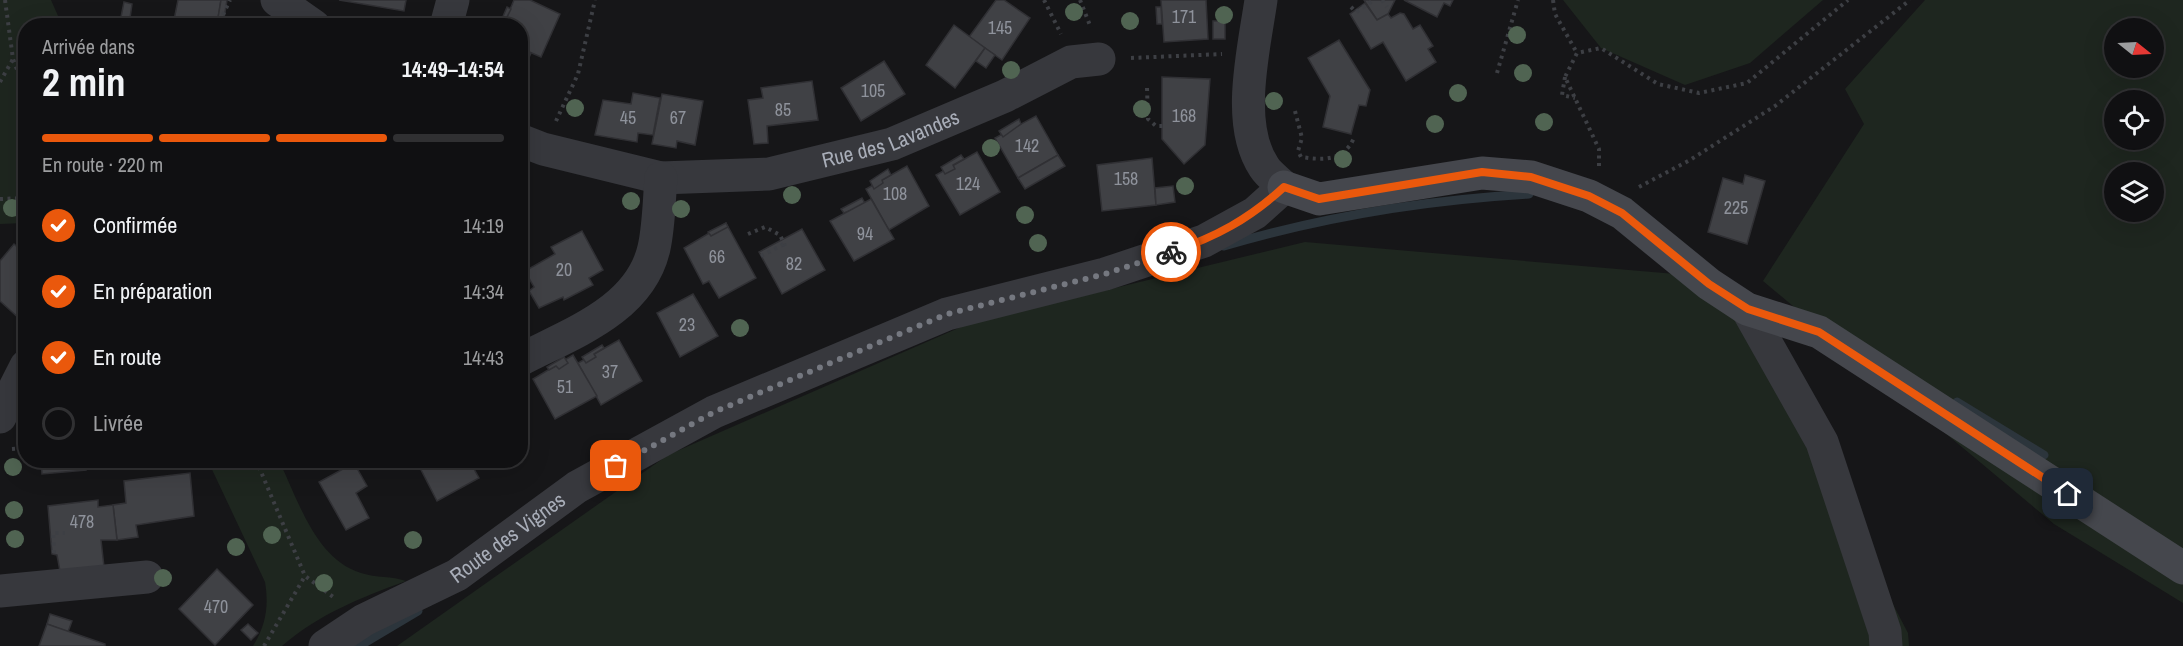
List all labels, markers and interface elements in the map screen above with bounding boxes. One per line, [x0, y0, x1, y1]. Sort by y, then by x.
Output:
house number: 171 [1172, 4, 1197, 29]
house number: 145 [988, 15, 1012, 40]
north arrow [2104, 18, 2164, 78]
map controls [2104, 18, 2164, 222]
text: Arrivée dans [42, 33, 135, 60]
text: 14:49–14:54 [402, 54, 504, 84]
text: 2 min [42, 56, 126, 108]
house number: 105 [861, 78, 885, 103]
button: locate [2104, 90, 2164, 150]
house number: 85 [775, 97, 791, 122]
street label: Rue des Lavandes [819, 102, 964, 175]
house number: 168 [1172, 103, 1196, 128]
house number: 45 [620, 105, 636, 130]
house number: 67 [670, 105, 686, 130]
house number: 142 [1015, 133, 1039, 158]
text: En route · 220 m [42, 151, 163, 178]
button: layers [2104, 162, 2164, 222]
house number: 158 [1114, 166, 1138, 191]
house number: 124 [956, 171, 980, 196]
house number: 108 [883, 181, 907, 206]
house number: 225 [1724, 195, 1748, 220]
icon: check [42, 209, 75, 242]
text: Confirmée [93, 210, 177, 240]
text: 14:19 [463, 212, 504, 239]
house number: 94 [857, 221, 873, 246]
courier [1141, 222, 1201, 282]
icon: bike [1155, 236, 1188, 269]
house number: 66 [709, 244, 725, 269]
house number: 82 [786, 251, 802, 276]
house number: 20 [556, 257, 572, 282]
icon: check [42, 275, 75, 308]
text: En préparation [93, 276, 212, 306]
text: 14:34 [463, 278, 504, 305]
house number: 23 [679, 312, 695, 337]
icon: check [42, 341, 75, 374]
text: En route [93, 342, 161, 372]
text: 14:43 [463, 344, 504, 371]
house number: 37 [602, 359, 618, 384]
house number: 51 [557, 374, 574, 399]
text: Livrée [93, 408, 143, 438]
pin [590, 440, 641, 491]
icon: bag [599, 449, 632, 482]
pin [2042, 468, 2093, 519]
icon: home [2051, 477, 2084, 510]
street label: Route des Vignes [444, 485, 571, 590]
house number: 478 [70, 509, 94, 534]
house number: 470 [204, 594, 228, 619]

